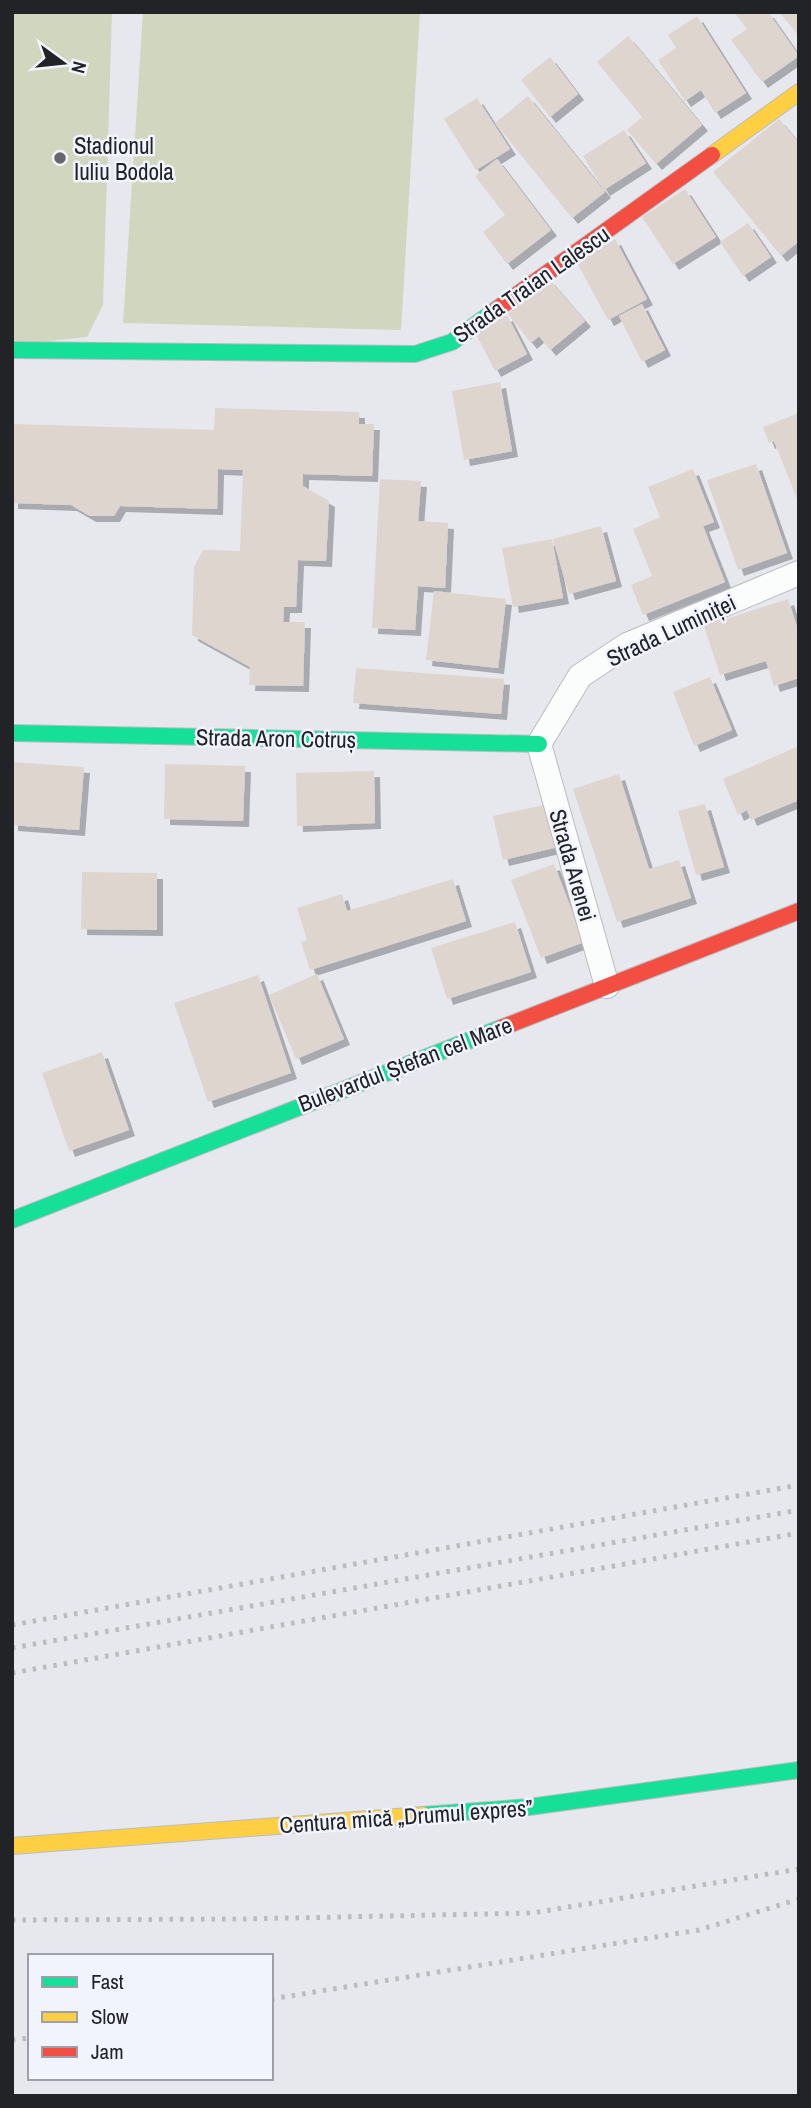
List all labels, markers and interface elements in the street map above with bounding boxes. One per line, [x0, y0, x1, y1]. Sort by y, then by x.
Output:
north arrow [28, 28, 98, 98]
text: N [65, 59, 93, 76]
place label: Stadionul Iuliu Bodola [74, 130, 174, 187]
marker: Stadionul Iuliu Bodola [52, 150, 68, 166]
street label: Strada Traian Lalescu [447, 218, 615, 350]
street label: Strada Luminiței [601, 586, 741, 674]
street label: Strada Aron Cotruș [196, 721, 356, 755]
street label: Strada Arenei [542, 805, 604, 925]
street label: Bulevardul Ștefan cel Mare [294, 1009, 516, 1119]
street label: Centura mică „Drumul expres” [278, 1792, 534, 1840]
legend [28, 1954, 273, 2080]
text: Fast [91, 1967, 124, 1996]
text: Slow [91, 2002, 129, 2031]
text: Jam [91, 2037, 124, 2066]

